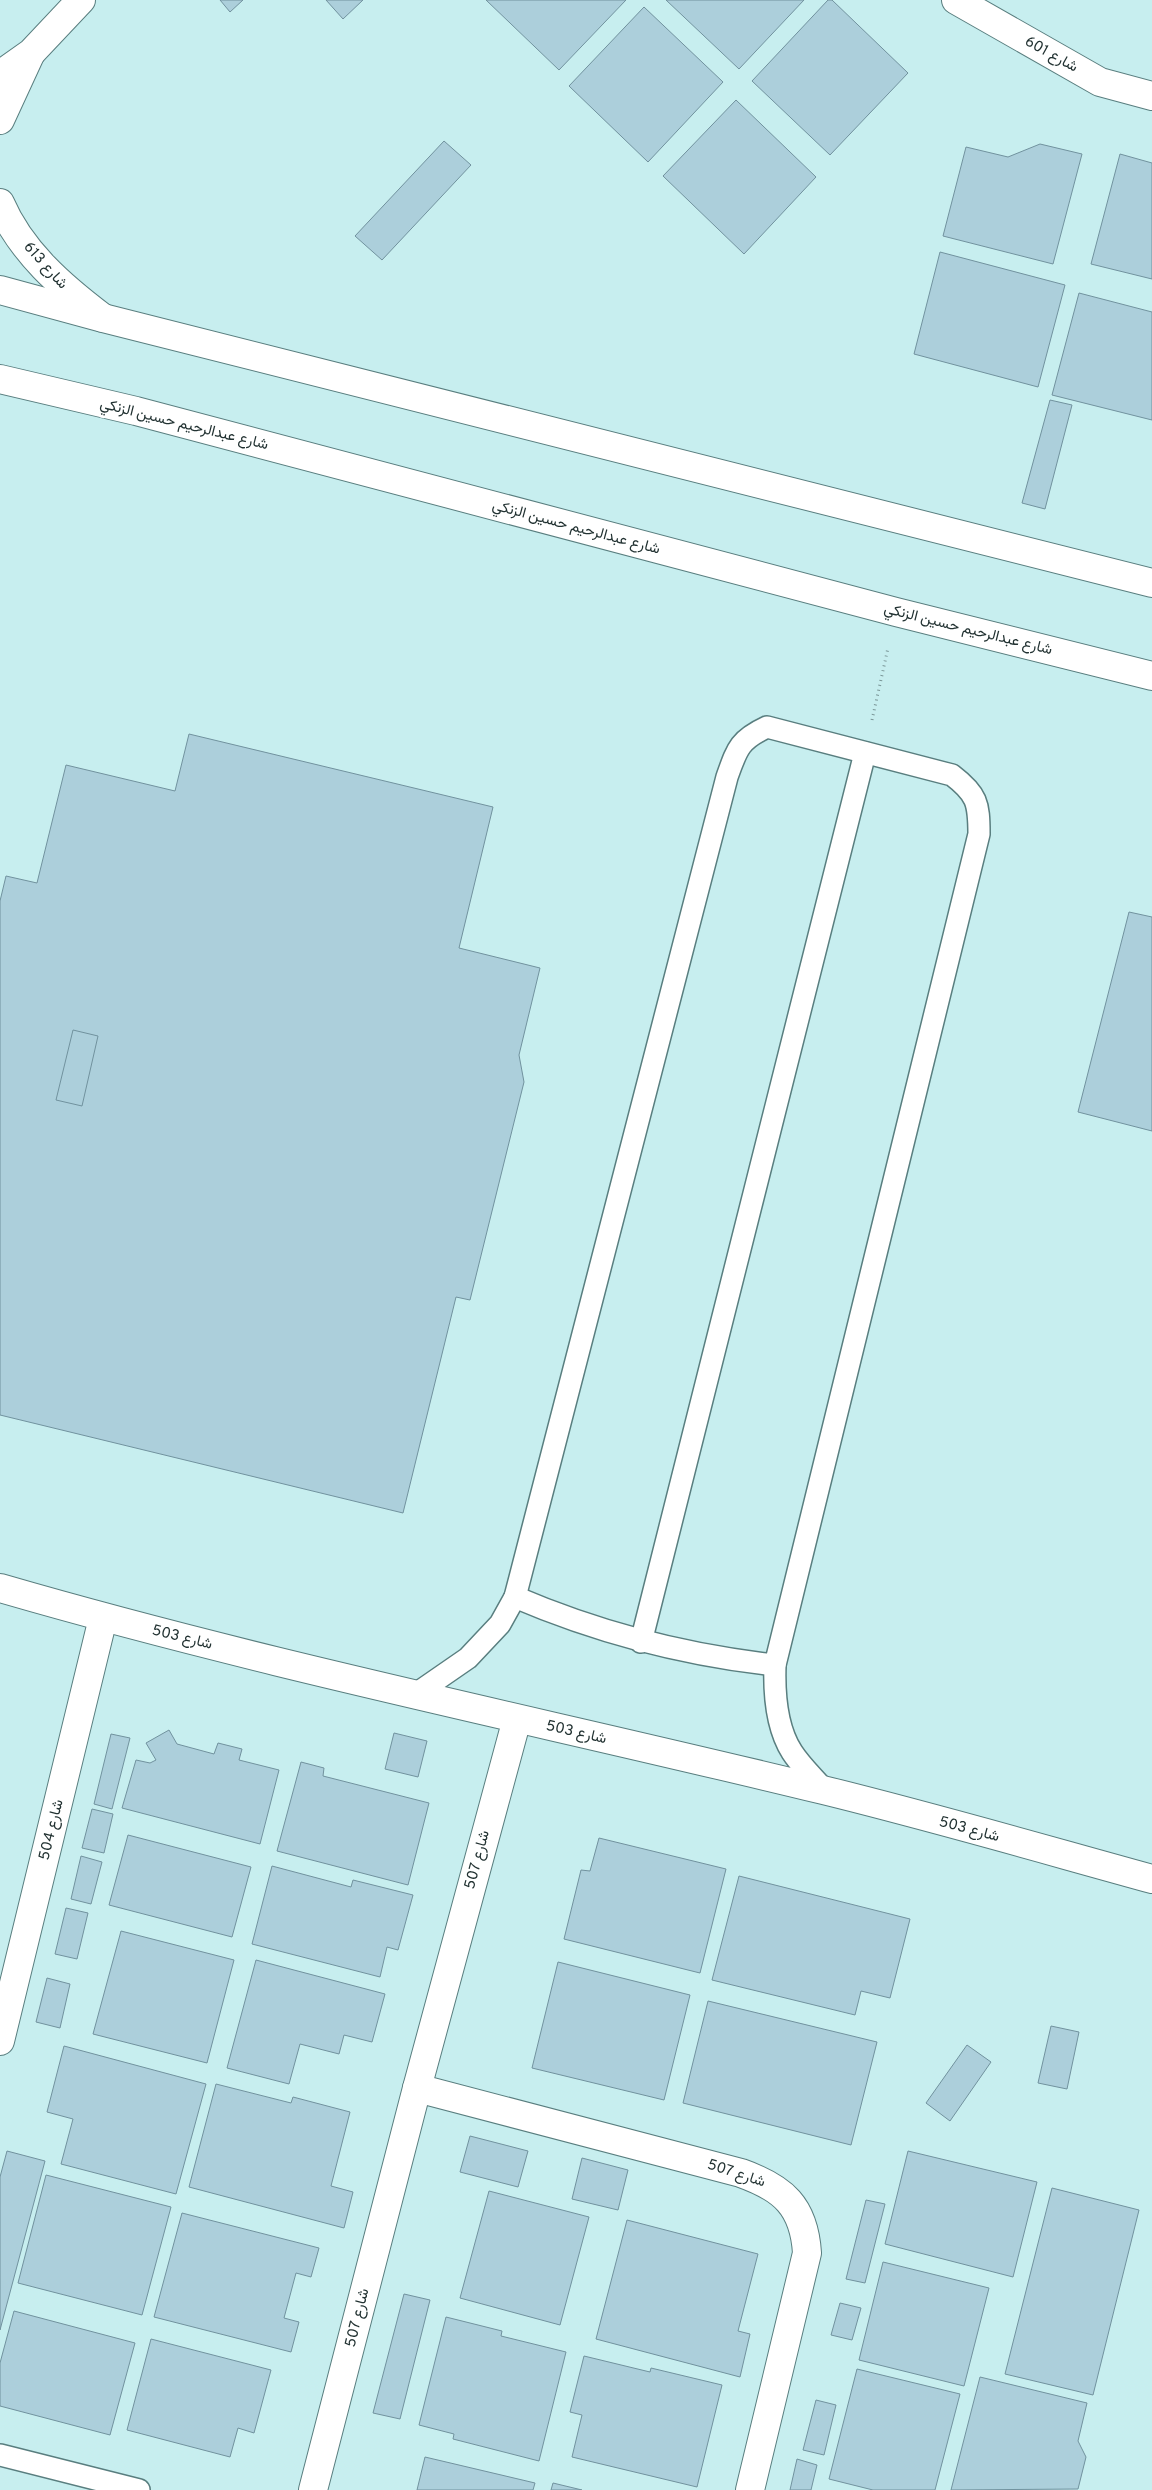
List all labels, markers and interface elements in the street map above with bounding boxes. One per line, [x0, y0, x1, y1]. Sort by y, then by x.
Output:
street label: شارع 601 [1021, 33, 1081, 77]
street label: شارع 613 [19, 238, 71, 294]
street label: شارع عبدالرحيم حسين الزنكي [97, 395, 270, 457]
street label: شارع عبدالرحيم حسين الزنكي [490, 496, 662, 562]
street label: شارع عبدالرحيم حسين الزنكي [881, 600, 1054, 662]
street label: شارع 503 [150, 1621, 214, 1655]
street label: شارع 503 [544, 1717, 608, 1749]
street label: شارع 504 [35, 1797, 69, 1862]
street label: شارع 503 [937, 1813, 1001, 1847]
street label: شارع 507 [461, 1828, 495, 1891]
street label: شارع 507 [705, 2156, 768, 2192]
street label: شارع 507 [342, 2286, 375, 2349]

